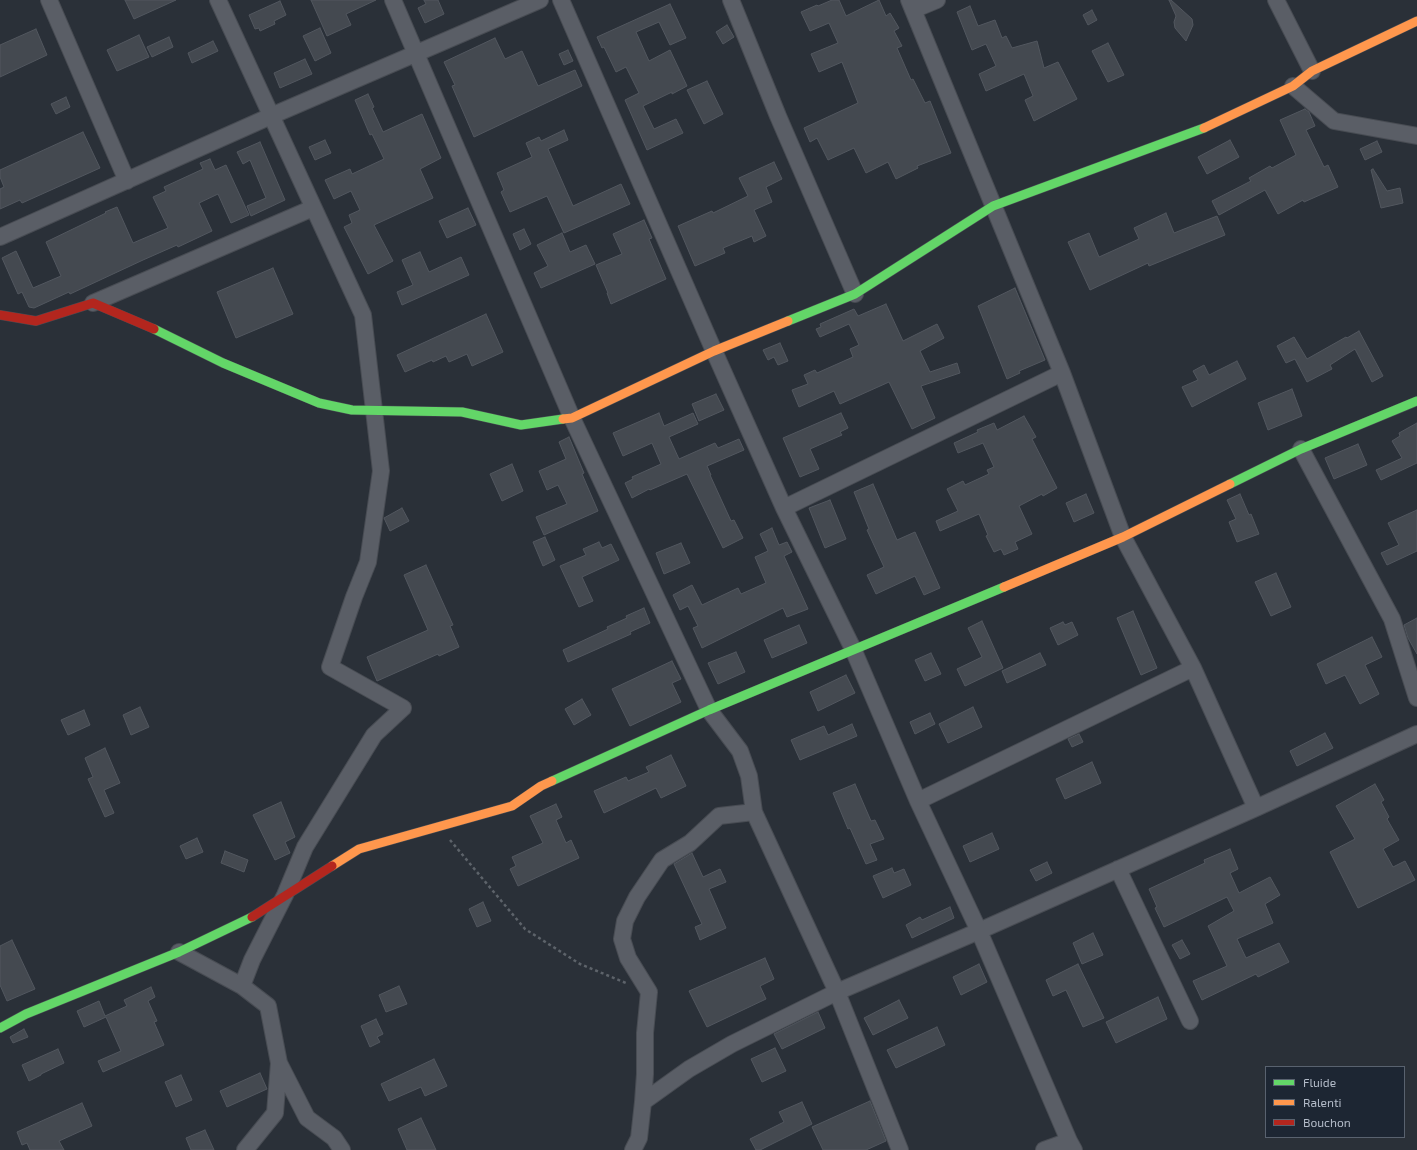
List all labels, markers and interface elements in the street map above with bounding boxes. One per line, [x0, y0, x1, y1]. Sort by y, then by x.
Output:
legend [1265, 1066, 1405, 1138]
text: Fluide [1303, 1075, 1336, 1089]
text: Ralenti [1303, 1095, 1342, 1109]
text: Bouchon [1303, 1115, 1351, 1129]

